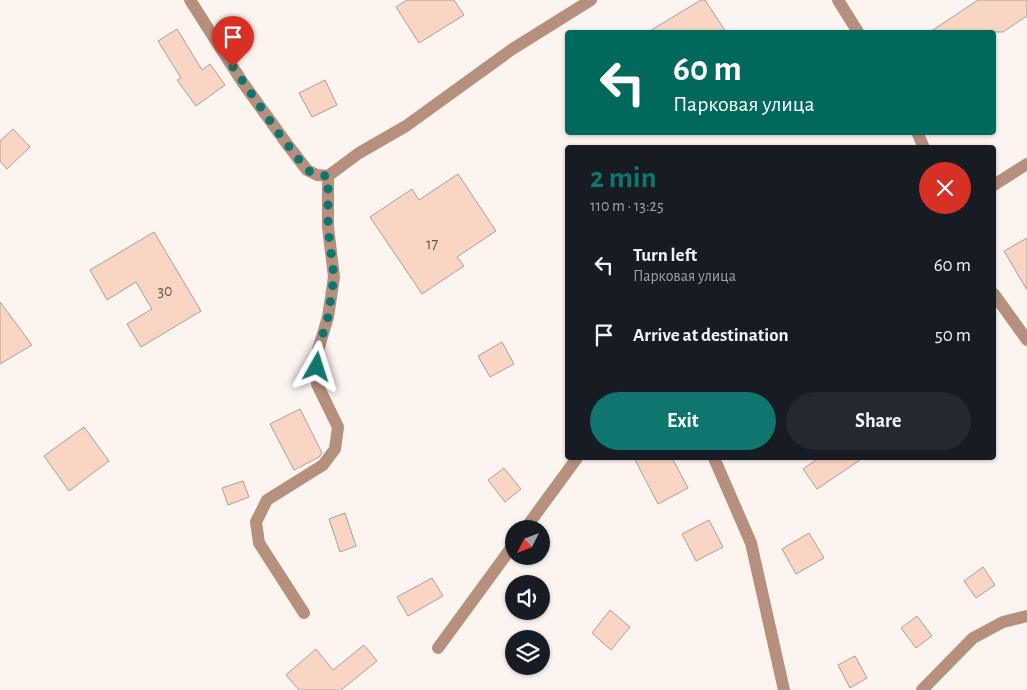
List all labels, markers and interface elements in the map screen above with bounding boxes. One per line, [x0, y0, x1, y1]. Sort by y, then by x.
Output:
pin [212, 16, 254, 67]
icon: arrive [219, 23, 247, 51]
icon: left [590, 50, 655, 115]
text: 60 m [673, 52, 742, 87]
text: Парковая улица [673, 93, 815, 115]
button: close [919, 162, 971, 214]
text: 2 min [590, 163, 657, 193]
text: 110 m · 13:25 [590, 198, 664, 214]
house number: 17 [426, 236, 438, 252]
text: Turn left [633, 246, 697, 265]
icon: left [590, 251, 618, 279]
text: 60 m [934, 256, 971, 275]
text: Парковая улица [633, 268, 736, 284]
house number: 30 [157, 283, 173, 299]
icon: arrive [590, 321, 618, 349]
text: Arrive at destination [633, 326, 789, 345]
text: 50 m [935, 326, 971, 345]
position arrow [290, 340, 342, 392]
button: Exit [590, 392, 776, 450]
button: Share [786, 392, 971, 450]
north arrow [505, 520, 550, 565]
map controls [505, 520, 550, 675]
button: sound [505, 575, 550, 620]
button: layers [505, 630, 550, 675]

